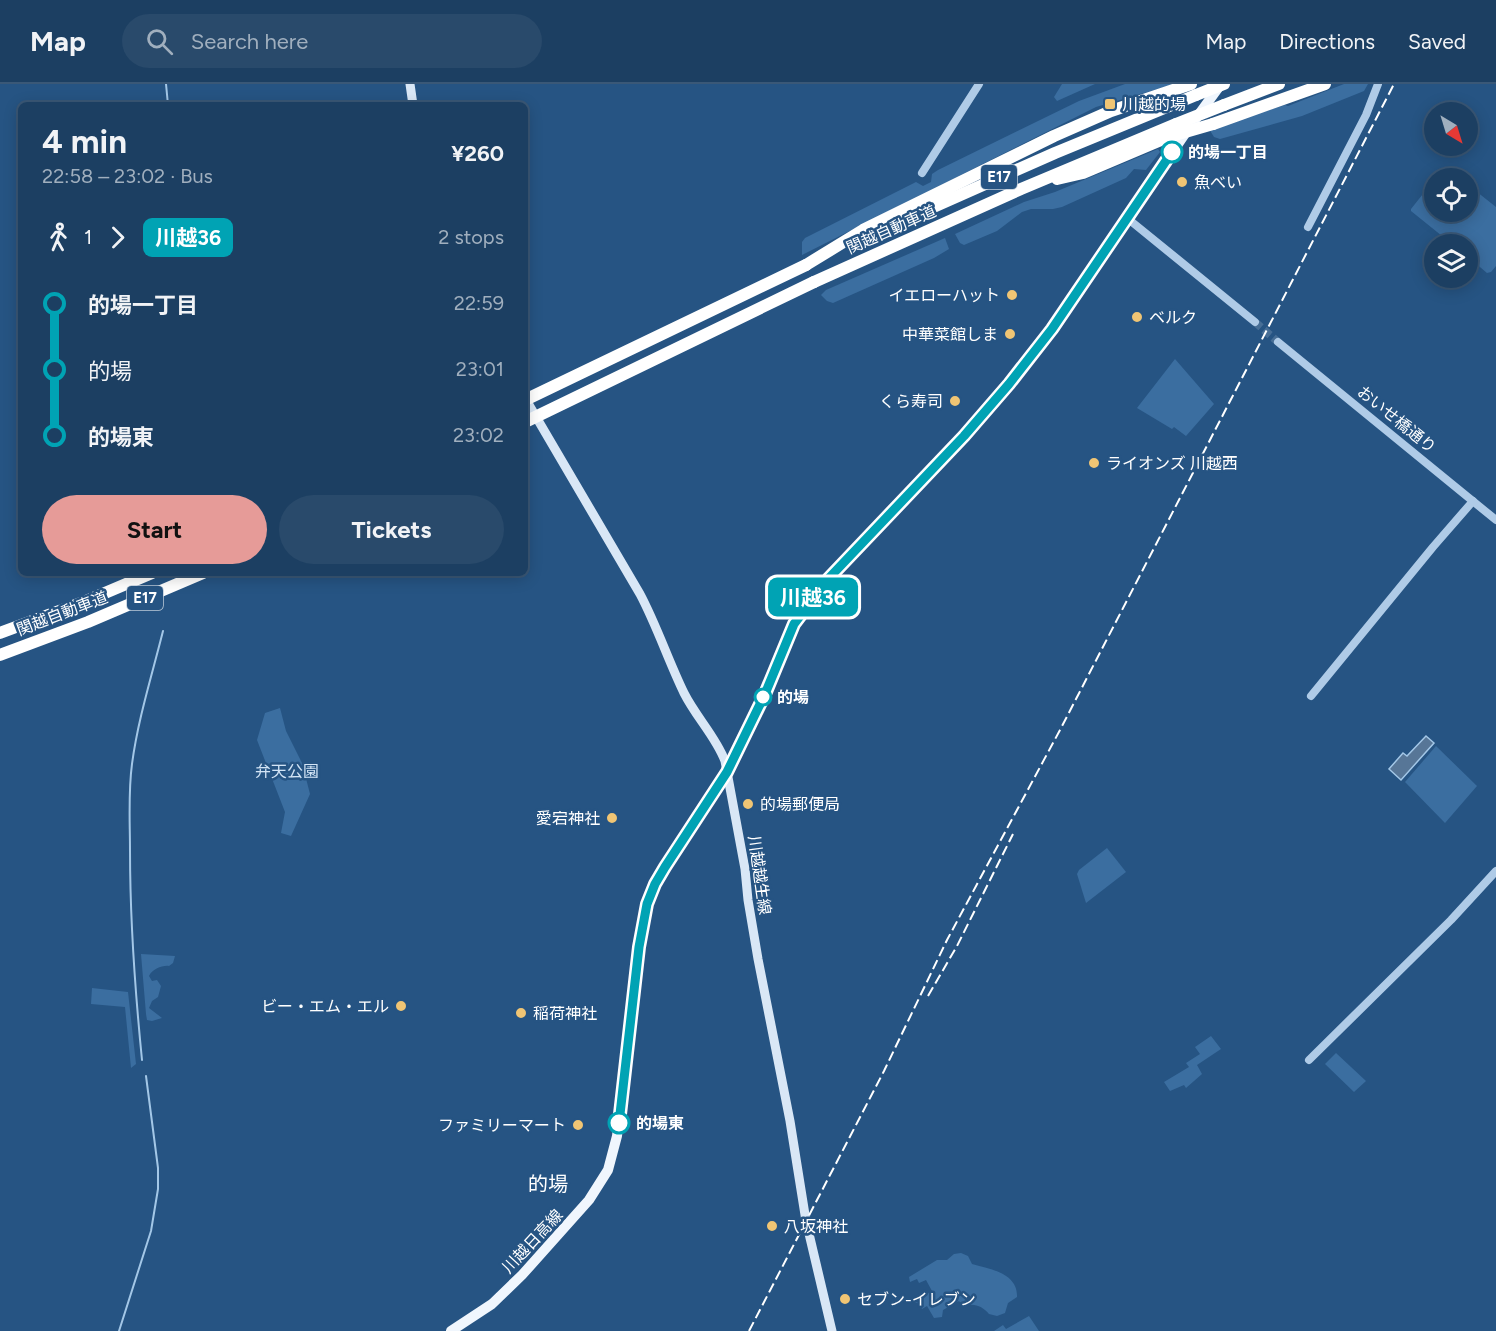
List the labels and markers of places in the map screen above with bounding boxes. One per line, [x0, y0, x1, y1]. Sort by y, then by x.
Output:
place label: 川越的場 [1122, 95, 1186, 114]
marker: 川越的場 [1103, 97, 1117, 111]
marker: 的場一丁目 [1161, 141, 1183, 163]
place label: 的場一丁目 [1188, 143, 1268, 162]
place label: 魚べい [1194, 173, 1242, 192]
marker: 魚べい [1175, 175, 1189, 189]
place label: イエローハット [888, 286, 1000, 305]
marker: イエローハット [1005, 288, 1019, 302]
place label: ベルク [1149, 308, 1197, 327]
marker: ベルク [1130, 310, 1144, 324]
place label: 中華菜館しま [902, 325, 998, 344]
marker: 中華菜館しま [1003, 327, 1017, 341]
place label: くら寿司 [879, 392, 943, 411]
marker: くら寿司 [948, 394, 962, 408]
place label: ライオンズ 川越西 [1106, 454, 1238, 473]
marker: ライオンズ 川越西 [1087, 456, 1101, 470]
marker: 的場 [754, 688, 772, 706]
place label: 的場 [777, 688, 809, 707]
place label: 的場郵便局 [760, 795, 840, 814]
marker: 的場郵便局 [741, 797, 755, 811]
place label: 愛宕神社 [536, 809, 600, 828]
marker: 愛宕神社 [605, 811, 619, 825]
place label: ビー・エム・エル [261, 997, 389, 1016]
marker: ビー・エム・エル [394, 999, 408, 1013]
place label: 稲荷神社 [533, 1004, 597, 1023]
marker: 稲荷神社 [514, 1006, 528, 1020]
marker: 的場東 [608, 1112, 630, 1134]
place label: 的場東 [636, 1114, 684, 1133]
place label: ファミリーマート [438, 1116, 566, 1135]
marker: ファミリーマート [571, 1118, 585, 1132]
place label: 八坂神社 [784, 1217, 848, 1236]
marker: 八坂神社 [765, 1219, 779, 1233]
place label: セブン-イレブン [857, 1290, 976, 1309]
marker: セブン-イレブン [838, 1292, 852, 1306]

